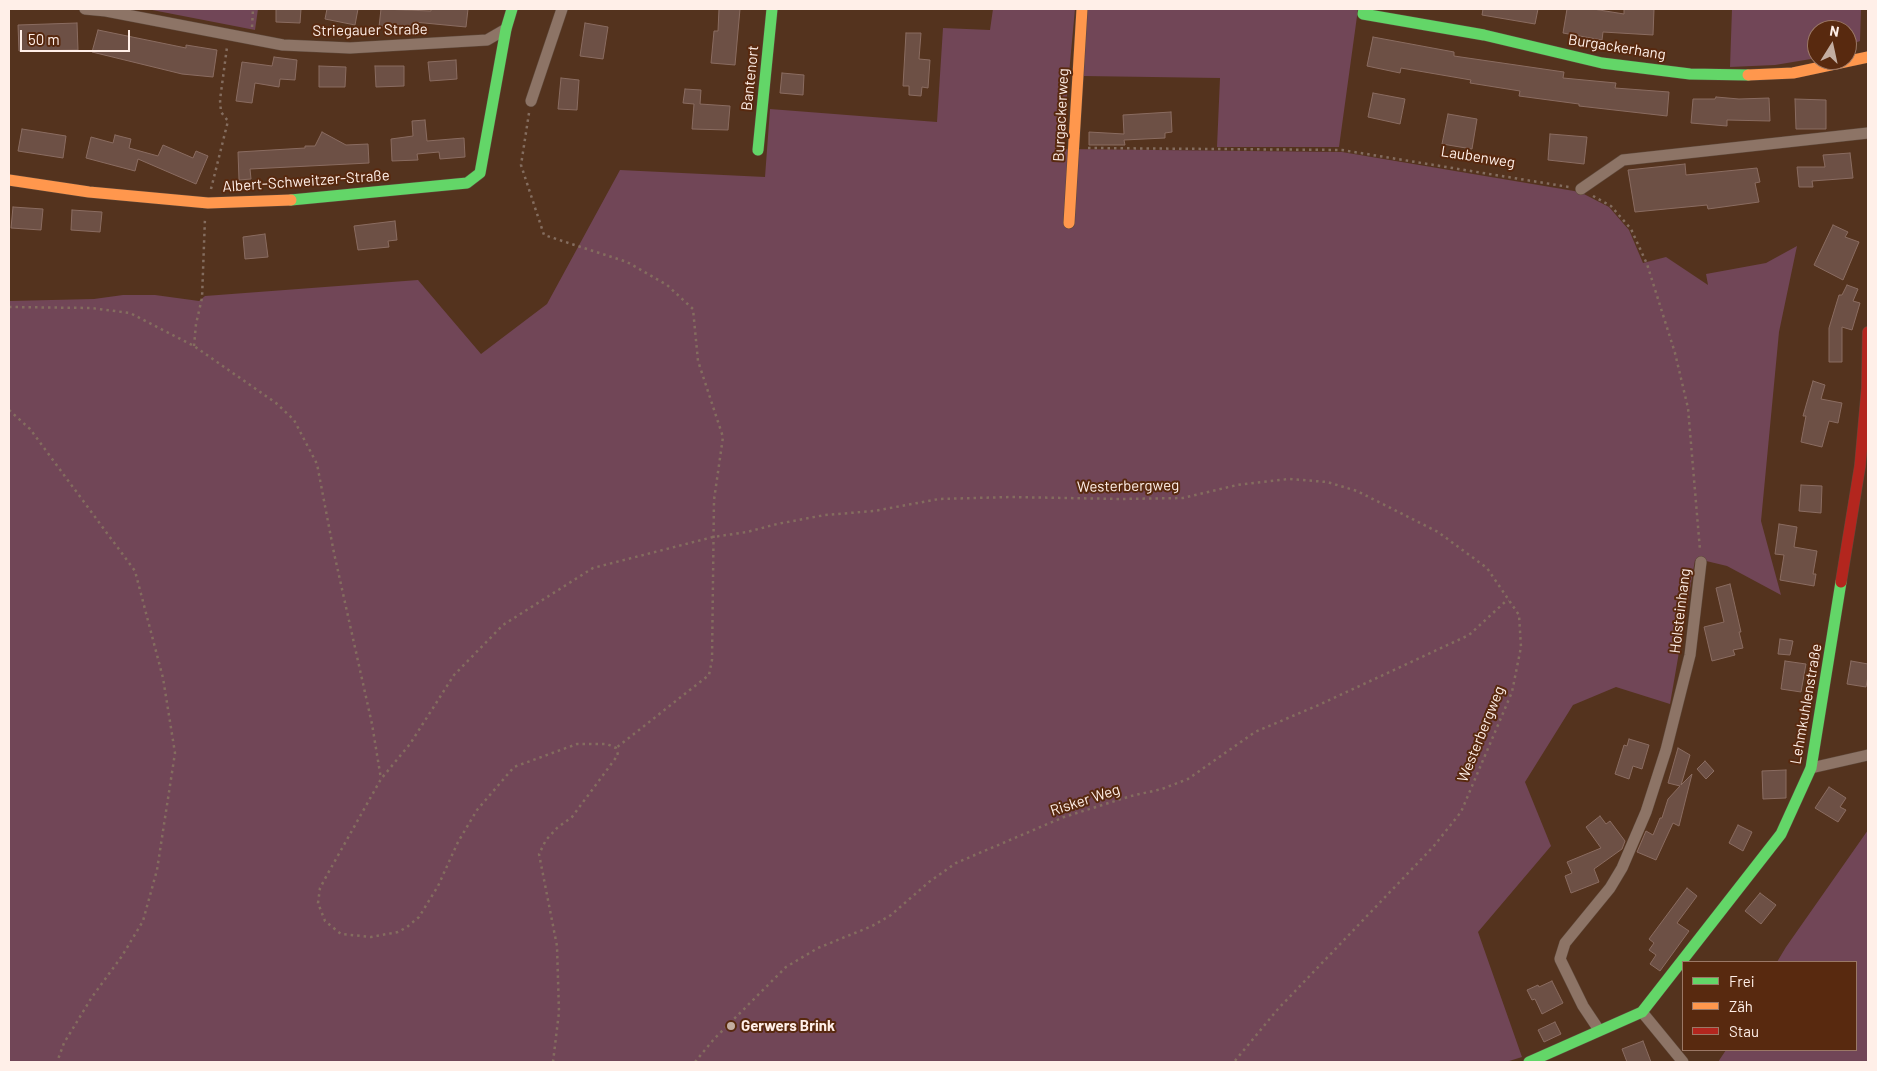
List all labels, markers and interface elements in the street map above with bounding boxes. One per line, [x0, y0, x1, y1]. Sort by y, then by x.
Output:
scale bar [22, 20, 132, 52]
street label: Striegauer Straße [312, 20, 428, 40]
north arrow [1807, 20, 1857, 70]
text: N [1828, 22, 1841, 40]
text: 50 m [28, 30, 60, 48]
street label: Burgackerhang [1567, 30, 1667, 64]
street label: Bantenort [738, 44, 762, 112]
street label: Burgackerweg [1050, 68, 1072, 162]
street label: Laubenweg [1440, 142, 1516, 172]
street label: Albert-Schweitzer-Straße [222, 166, 390, 196]
street label: Westerbergweg [1077, 476, 1179, 496]
street label: Holsteinhang [1666, 567, 1694, 655]
street label: Lehmkuhlenstraße [1787, 642, 1825, 766]
street label: Westerbergweg [1454, 683, 1508, 785]
street label: Risker Weg [1048, 780, 1122, 820]
legend [1682, 961, 1857, 1051]
text: Frei [1729, 972, 1755, 990]
text: Zäh [1729, 997, 1753, 1015]
place label: Gerwers Brink [741, 1017, 835, 1035]
marker: Gerwers Brink [725, 1020, 737, 1032]
text: Stau [1729, 1022, 1759, 1040]

